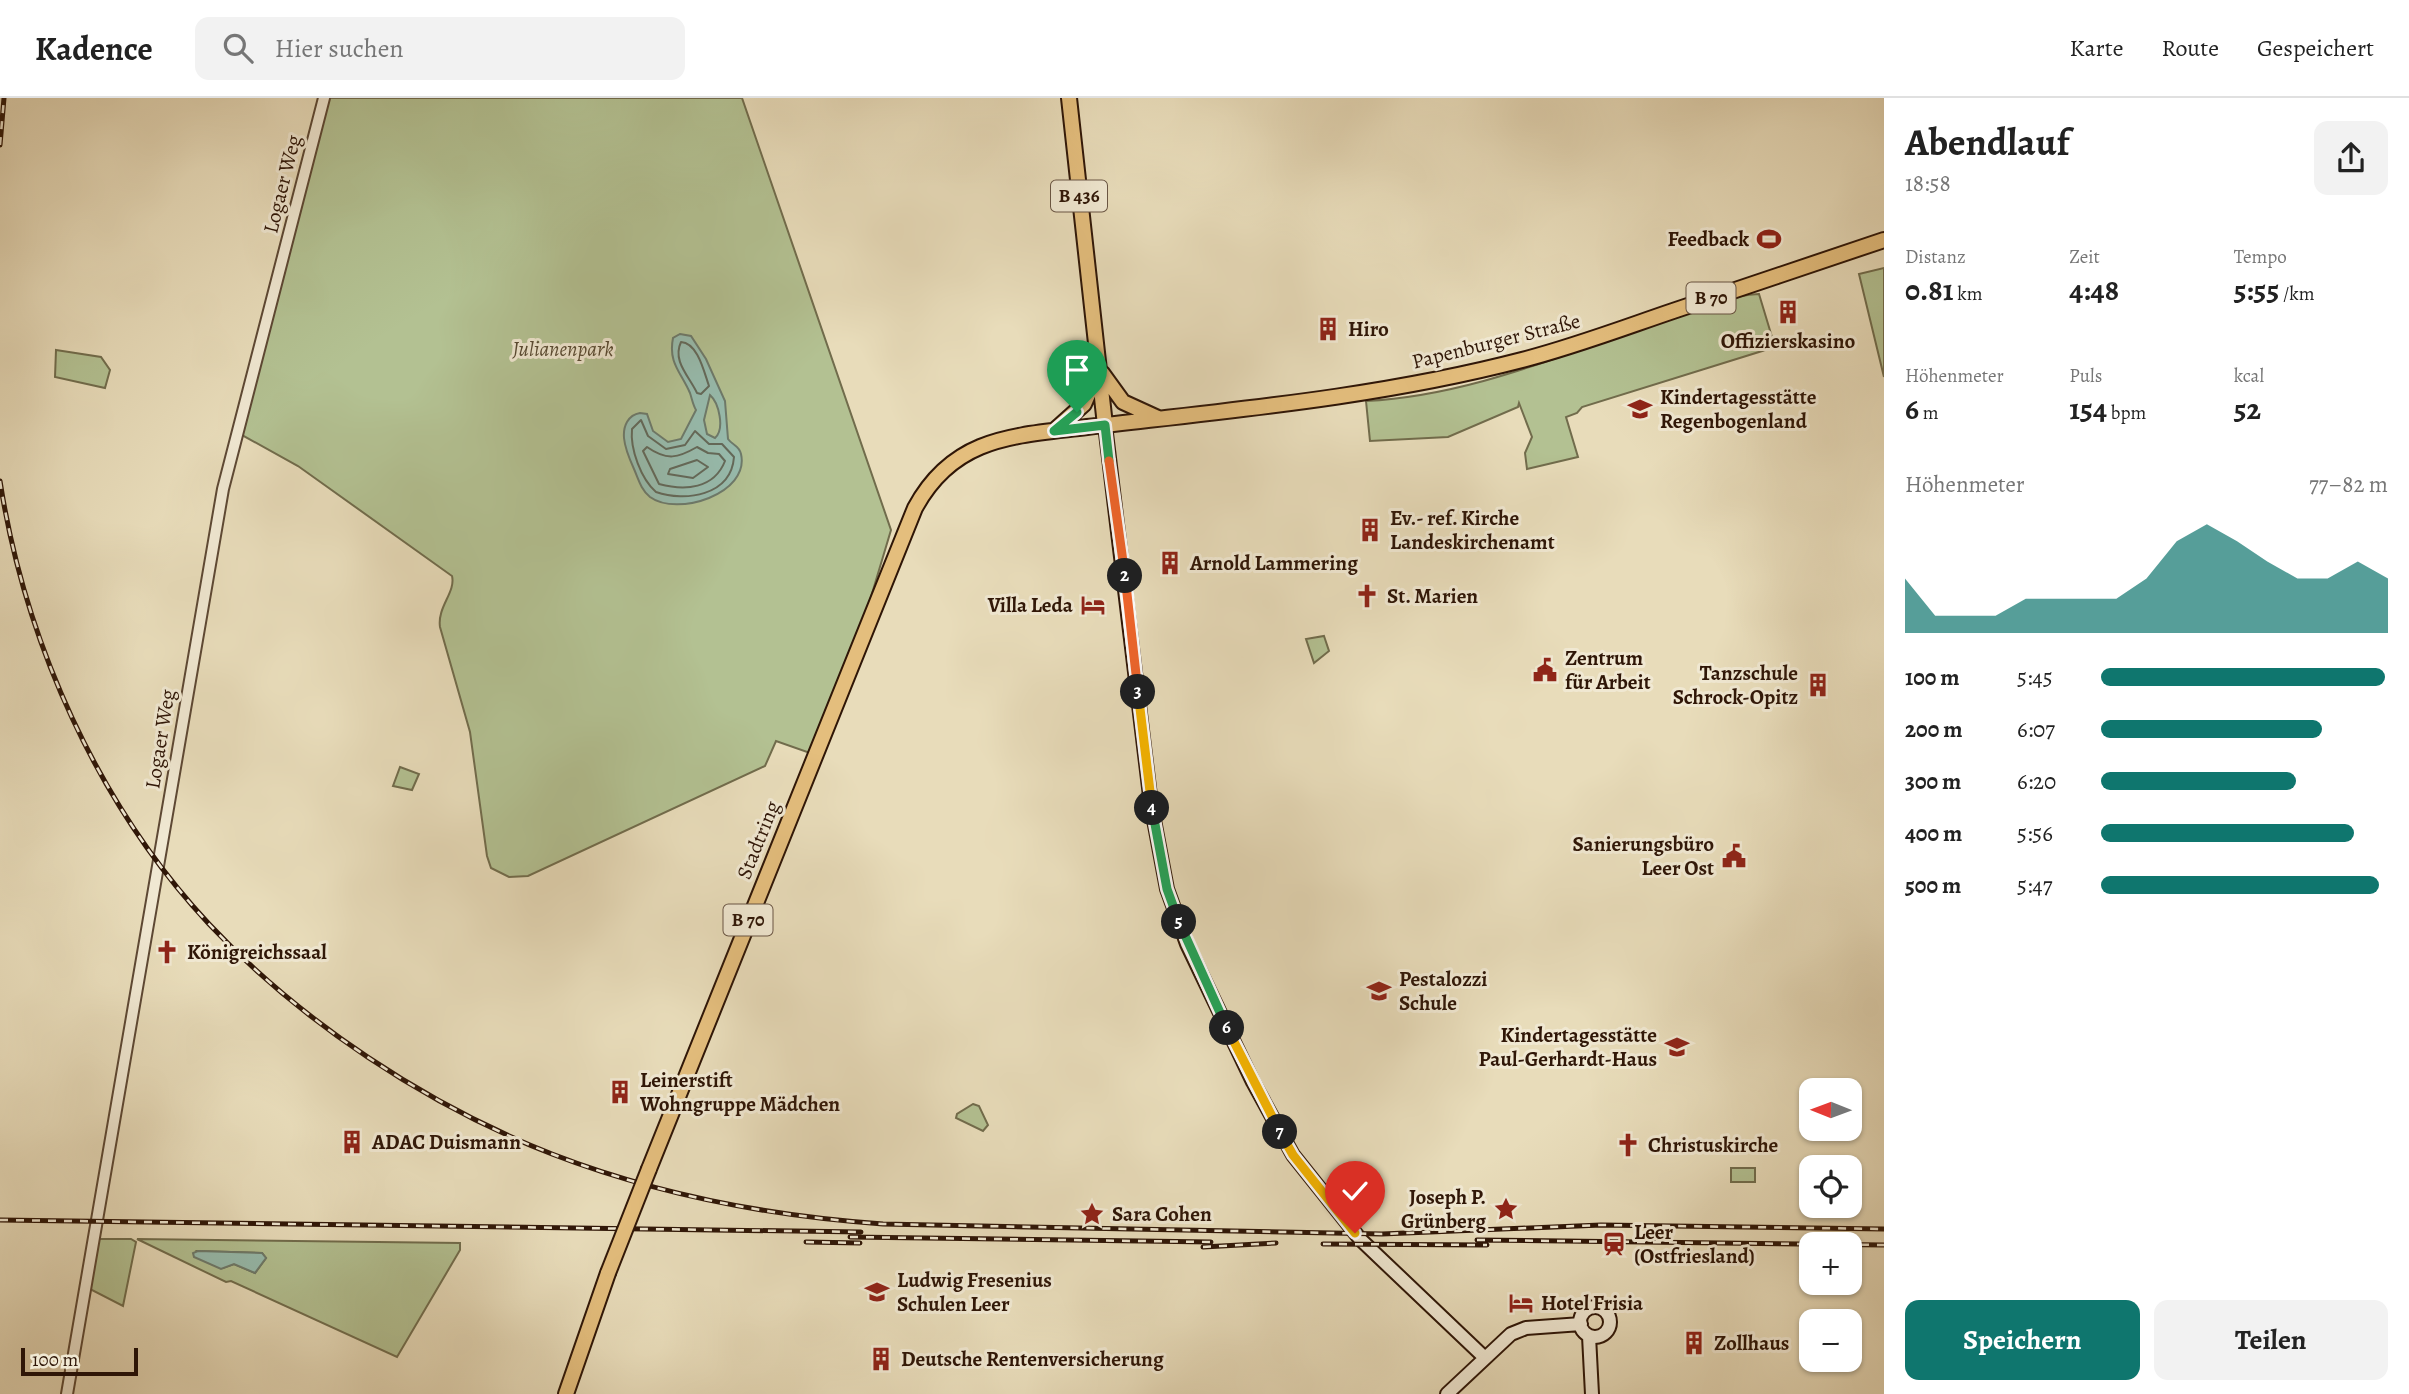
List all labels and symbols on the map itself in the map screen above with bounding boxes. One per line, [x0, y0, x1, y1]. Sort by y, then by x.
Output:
street label: Logaer Weg [256, 131, 308, 236]
road number: B 436 [1051, 180, 1107, 212]
place label: Feedback [1667, 225, 1749, 253]
sports icon: Feedback [1755, 225, 1783, 253]
road number: B 70 [1686, 282, 1736, 314]
building icon: Offizierskasino [1774, 298, 1802, 326]
street label: Papenburger Straße [1409, 307, 1583, 375]
building icon: Hiro [1314, 315, 1342, 343]
place label: Hiro [1348, 315, 1389, 343]
place label: Offizierskasino [1721, 327, 1856, 355]
park label: Julianenpark [511, 335, 614, 363]
pin [1047, 340, 1107, 412]
place label: Kindertagesstätte Regenbogenland [1660, 383, 1817, 435]
school or university icon: Kindertagesstätte Regenbogenland [1626, 395, 1654, 423]
place label: Ev.- ref. Kirche Landeskirchenamt [1390, 504, 1555, 556]
building icon: Ev.- ref. Kirche Landeskirchenamt [1356, 516, 1384, 544]
building icon: Arnold Lammering [1156, 549, 1184, 577]
place label: Arnold Lammering [1189, 549, 1358, 577]
pin: 2 [1108, 559, 1142, 594]
church icon: St. Marien [1353, 582, 1381, 610]
place label: St. Marien [1387, 582, 1478, 610]
place label: Villa Leda [987, 591, 1074, 619]
hotel icon: Villa Leda [1079, 591, 1107, 619]
place label: Zentrum für Arbeit [1565, 644, 1651, 696]
public building icon: Zentrum für Arbeit [1531, 656, 1559, 684]
place label: Tanzschule Schrock-Opitz [1673, 659, 1798, 711]
building icon: Tanzschule Schrock-Opitz [1804, 671, 1832, 699]
pin: 3 [1120, 674, 1156, 710]
street label: Logaer Weg [138, 687, 182, 791]
pin: 4 [1134, 790, 1170, 826]
street label: Stadtring [730, 796, 787, 883]
place label: Sanierungsbüro Leer Ost [1573, 830, 1714, 882]
public building icon: Sanierungsbüro Leer Ost [1720, 842, 1748, 870]
road number: B 70 [724, 904, 772, 936]
pin: 5 [1162, 904, 1196, 940]
church icon: Königreichssaal [153, 938, 181, 966]
place label: Königreichssaal [187, 938, 327, 966]
place label: Pestalozzi Schule [1399, 965, 1488, 1017]
school or university icon: Pestalozzi Schule [1365, 977, 1393, 1005]
pin: 6 [1210, 1010, 1244, 1046]
place label: Kindertagesstätte Paul-Gerhardt-Haus [1479, 1021, 1657, 1073]
school or university icon: Kindertagesstätte Paul-Gerhardt-Haus [1663, 1033, 1691, 1061]
place label: Leinerstift Wohngruppe Mädchen [639, 1066, 840, 1118]
building icon: Leinerstift Wohngruppe Mädchen [606, 1078, 634, 1106]
north arrow [1799, 1078, 1862, 1141]
pin: 7 [1262, 1114, 1298, 1150]
building icon: ADAC Duismann [338, 1128, 366, 1156]
place label: ADAC Duismann [371, 1128, 521, 1156]
church icon: Christuskirche [1614, 1131, 1642, 1159]
place label: Christuskirche [1648, 1131, 1779, 1159]
pin [1325, 1161, 1385, 1233]
place label: Joseph P. Grünberg [1401, 1183, 1486, 1235]
place icon: Joseph P. Grünberg [1492, 1195, 1520, 1223]
place icon: Sara Cohen [1078, 1200, 1106, 1228]
place label: Sara Cohen [1112, 1200, 1212, 1228]
place label: Leer (Ostfriesland) [1634, 1218, 1755, 1270]
station icon: Leer (Ostfriesland) [1600, 1230, 1628, 1258]
place label: Ludwig Fresenius Schulen Leer [897, 1266, 1052, 1318]
school or university icon: Ludwig Fresenius Schulen Leer [863, 1278, 891, 1306]
hotel icon: Hotel Frisia [1507, 1289, 1535, 1317]
place label: Hotel Frisia [1541, 1289, 1644, 1317]
building icon: Zollhaus [1680, 1329, 1708, 1357]
place label: Zollhaus [1714, 1329, 1789, 1357]
scale bar [21, 1345, 138, 1377]
building icon: Deutsche Rentenversicherung [867, 1345, 895, 1373]
place label: Deutsche Rentenversicherung [901, 1345, 1164, 1373]

